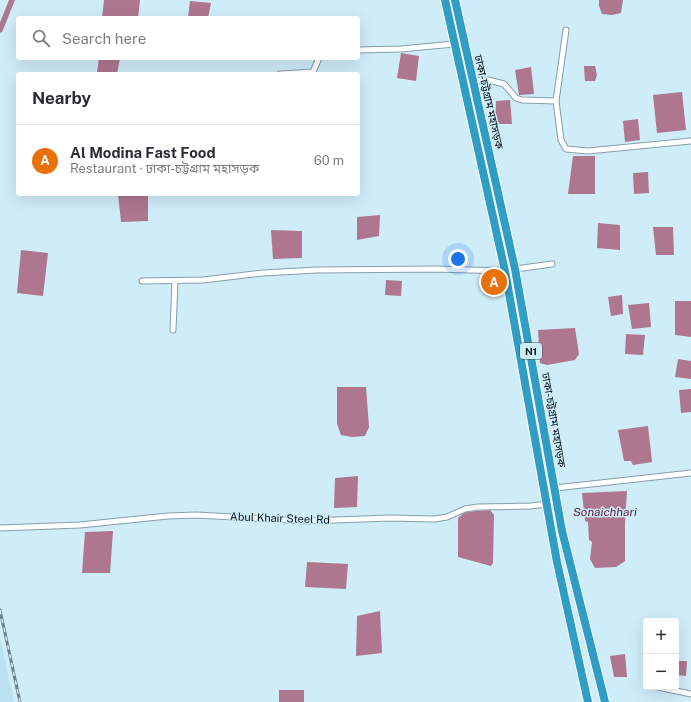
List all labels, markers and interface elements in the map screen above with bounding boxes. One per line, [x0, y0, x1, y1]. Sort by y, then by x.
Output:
search box [16, 16, 360, 60]
icon: search [30, 27, 52, 49]
text: Search here [62, 30, 146, 47]
street label: ঢাকা-চট্টগ্রাম মহাসড়ক [472, 53, 506, 150]
text: Nearby [32, 88, 91, 108]
text: Al Modina Fast Food [70, 144, 216, 161]
text: A [40, 153, 50, 168]
text: 60 m [314, 153, 344, 168]
text: Restaurant · ঢাকা-চট্টগ্রাম মহাসড়ক [70, 161, 259, 176]
your location [448, 249, 468, 269]
pin: A [481, 267, 507, 297]
road number: N1 [520, 343, 542, 359]
street label: ঢাকা-চট্টগ্রাম মহাসড়ক [540, 371, 568, 468]
water label: Sonaichhari [573, 505, 637, 519]
street label: Abul Khair Steel Rd [230, 510, 330, 526]
map controls [643, 618, 679, 690]
button: + [643, 618, 679, 654]
button: − [643, 654, 679, 690]

